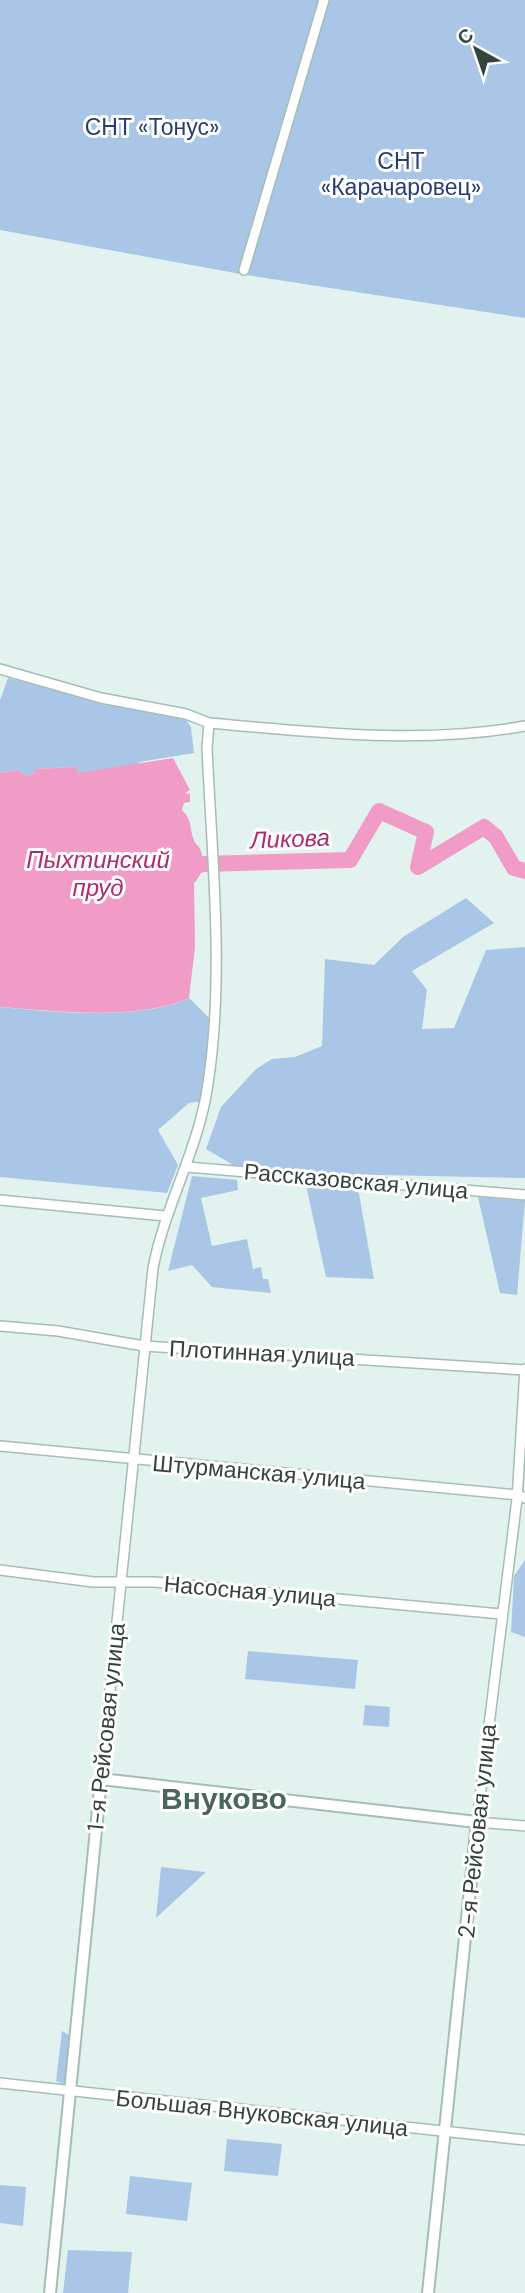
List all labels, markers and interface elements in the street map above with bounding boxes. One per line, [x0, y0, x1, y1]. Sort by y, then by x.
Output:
north arrow [441, 14, 511, 84]
text: С [452, 22, 479, 50]
park label: СНТ «Тонус» [85, 112, 219, 142]
park label: СНТ «Карачаровец» [321, 146, 481, 202]
water label: Ликова [248, 822, 330, 855]
water label: Пыхтинский пруд [26, 844, 170, 903]
street label: Рассказовская улица [243, 1156, 470, 1206]
street label: Плотинная улица [168, 1333, 356, 1373]
street label: Штурманская улица [151, 1448, 367, 1496]
street label: Насосная улица [163, 1569, 338, 1613]
street label: 1-я Рейсовая улица [80, 1621, 132, 1833]
street label: 2-я Рейсовая улица [451, 1722, 503, 1940]
district label: Внуково [161, 1779, 287, 1818]
street label: Большая Внуковская улица [114, 2083, 410, 2143]

